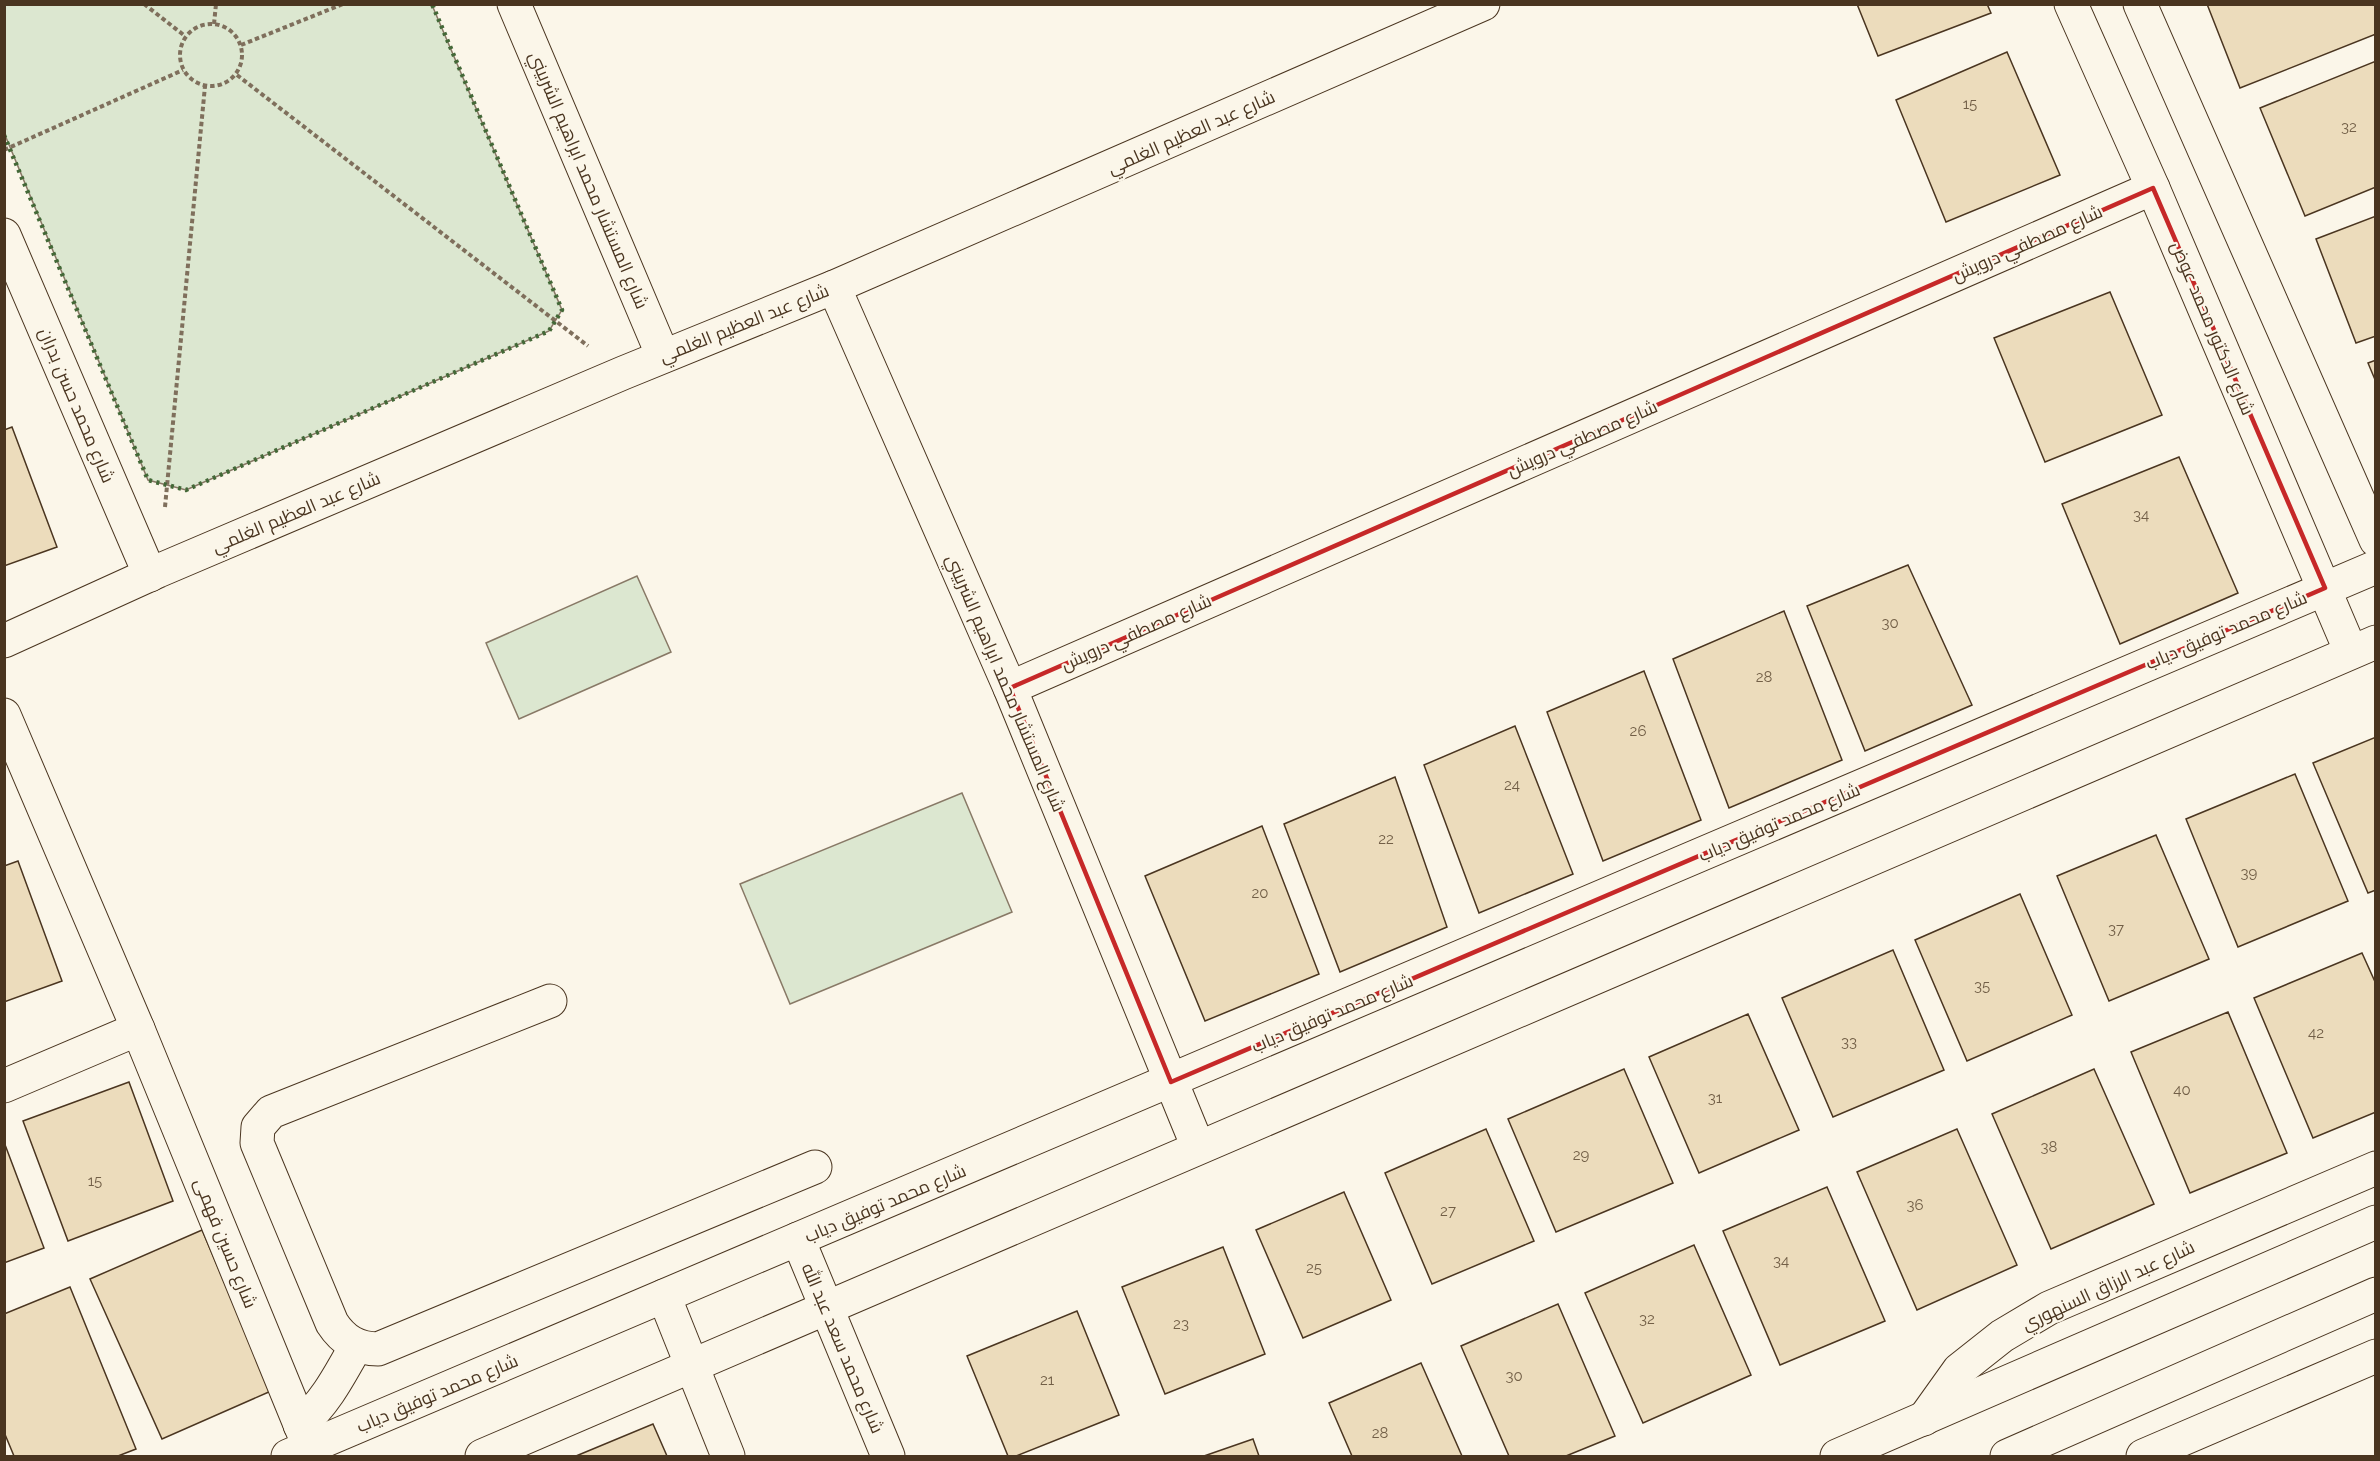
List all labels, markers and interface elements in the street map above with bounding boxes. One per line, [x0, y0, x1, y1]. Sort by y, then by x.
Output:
street label: شارع المستشار محمد ابراهيم الشربيني [521, 48, 653, 313]
street label: شارع عبد العظيم الغلمي [1104, 86, 1280, 182]
house number: 15 [1963, 95, 1977, 113]
house number: 32 [2341, 118, 2357, 136]
street label: شارع مصطفي درويش [1949, 200, 2107, 289]
street label: شارع الدكتور محمد عوض [2165, 238, 2259, 419]
street label: شارع عبد العظيم الغلمي [656, 279, 833, 370]
street label: شارع محمد حسن بدران [33, 324, 119, 487]
street label: شارع مصطفي درويش [1504, 395, 1662, 484]
street label: شارع عبد العظيم الغلمي [209, 467, 385, 561]
house number: 34 [2133, 506, 2149, 524]
street label: شارع المستشار محمد ابراهيم الشربيني [938, 551, 1070, 816]
street label: شارع محمد توفيق دياب [2142, 586, 2311, 675]
street label: شارع مصطفي درويش [1058, 589, 1216, 678]
house number: 30 [1881, 614, 1899, 632]
house number: 28 [1756, 668, 1772, 686]
house number: 26 [1630, 722, 1646, 740]
house number: 24 [1504, 776, 1520, 794]
street label: شارع محمد توفيق دياب [1695, 778, 1864, 867]
house number: 22 [1378, 830, 1394, 848]
house number: 39 [2241, 864, 2258, 882]
house number: 20 [1252, 884, 1269, 902]
house number: 37 [2108, 920, 2124, 938]
street label: شارع محمد توفيق دياب [1248, 969, 1417, 1058]
house number: 35 [1974, 977, 1990, 995]
house number: 42 [2308, 1024, 2324, 1042]
house number: 33 [1841, 1033, 1857, 1051]
house number: 40 [2173, 1081, 2191, 1099]
house number: 31 [1708, 1089, 1723, 1107]
house number: 38 [2041, 1138, 2058, 1156]
house number: 29 [1573, 1146, 1590, 1164]
street label: شارع محمد توفيق دياب [801, 1159, 970, 1248]
house number: 15 [88, 1172, 102, 1190]
street label: شارع حسين فهمى [189, 1175, 262, 1312]
house number: 36 [1906, 1196, 1924, 1214]
house number: 27 [1440, 1202, 1456, 1220]
street label: شارع عبد الرزاق السنهوري [2018, 1236, 2199, 1338]
house number: 34 [1773, 1252, 1789, 1270]
street label: شارع محمد سعد عبد الله [796, 1259, 889, 1437]
house number: 25 [1306, 1259, 1322, 1277]
house number: 32 [1639, 1310, 1655, 1328]
house number: 23 [1173, 1315, 1189, 1333]
street label: شارع محمد توفيق دياب [353, 1349, 522, 1438]
house number: 30 [1505, 1367, 1523, 1385]
house number: 21 [1040, 1371, 1055, 1389]
house number: 28 [1372, 1424, 1388, 1442]

